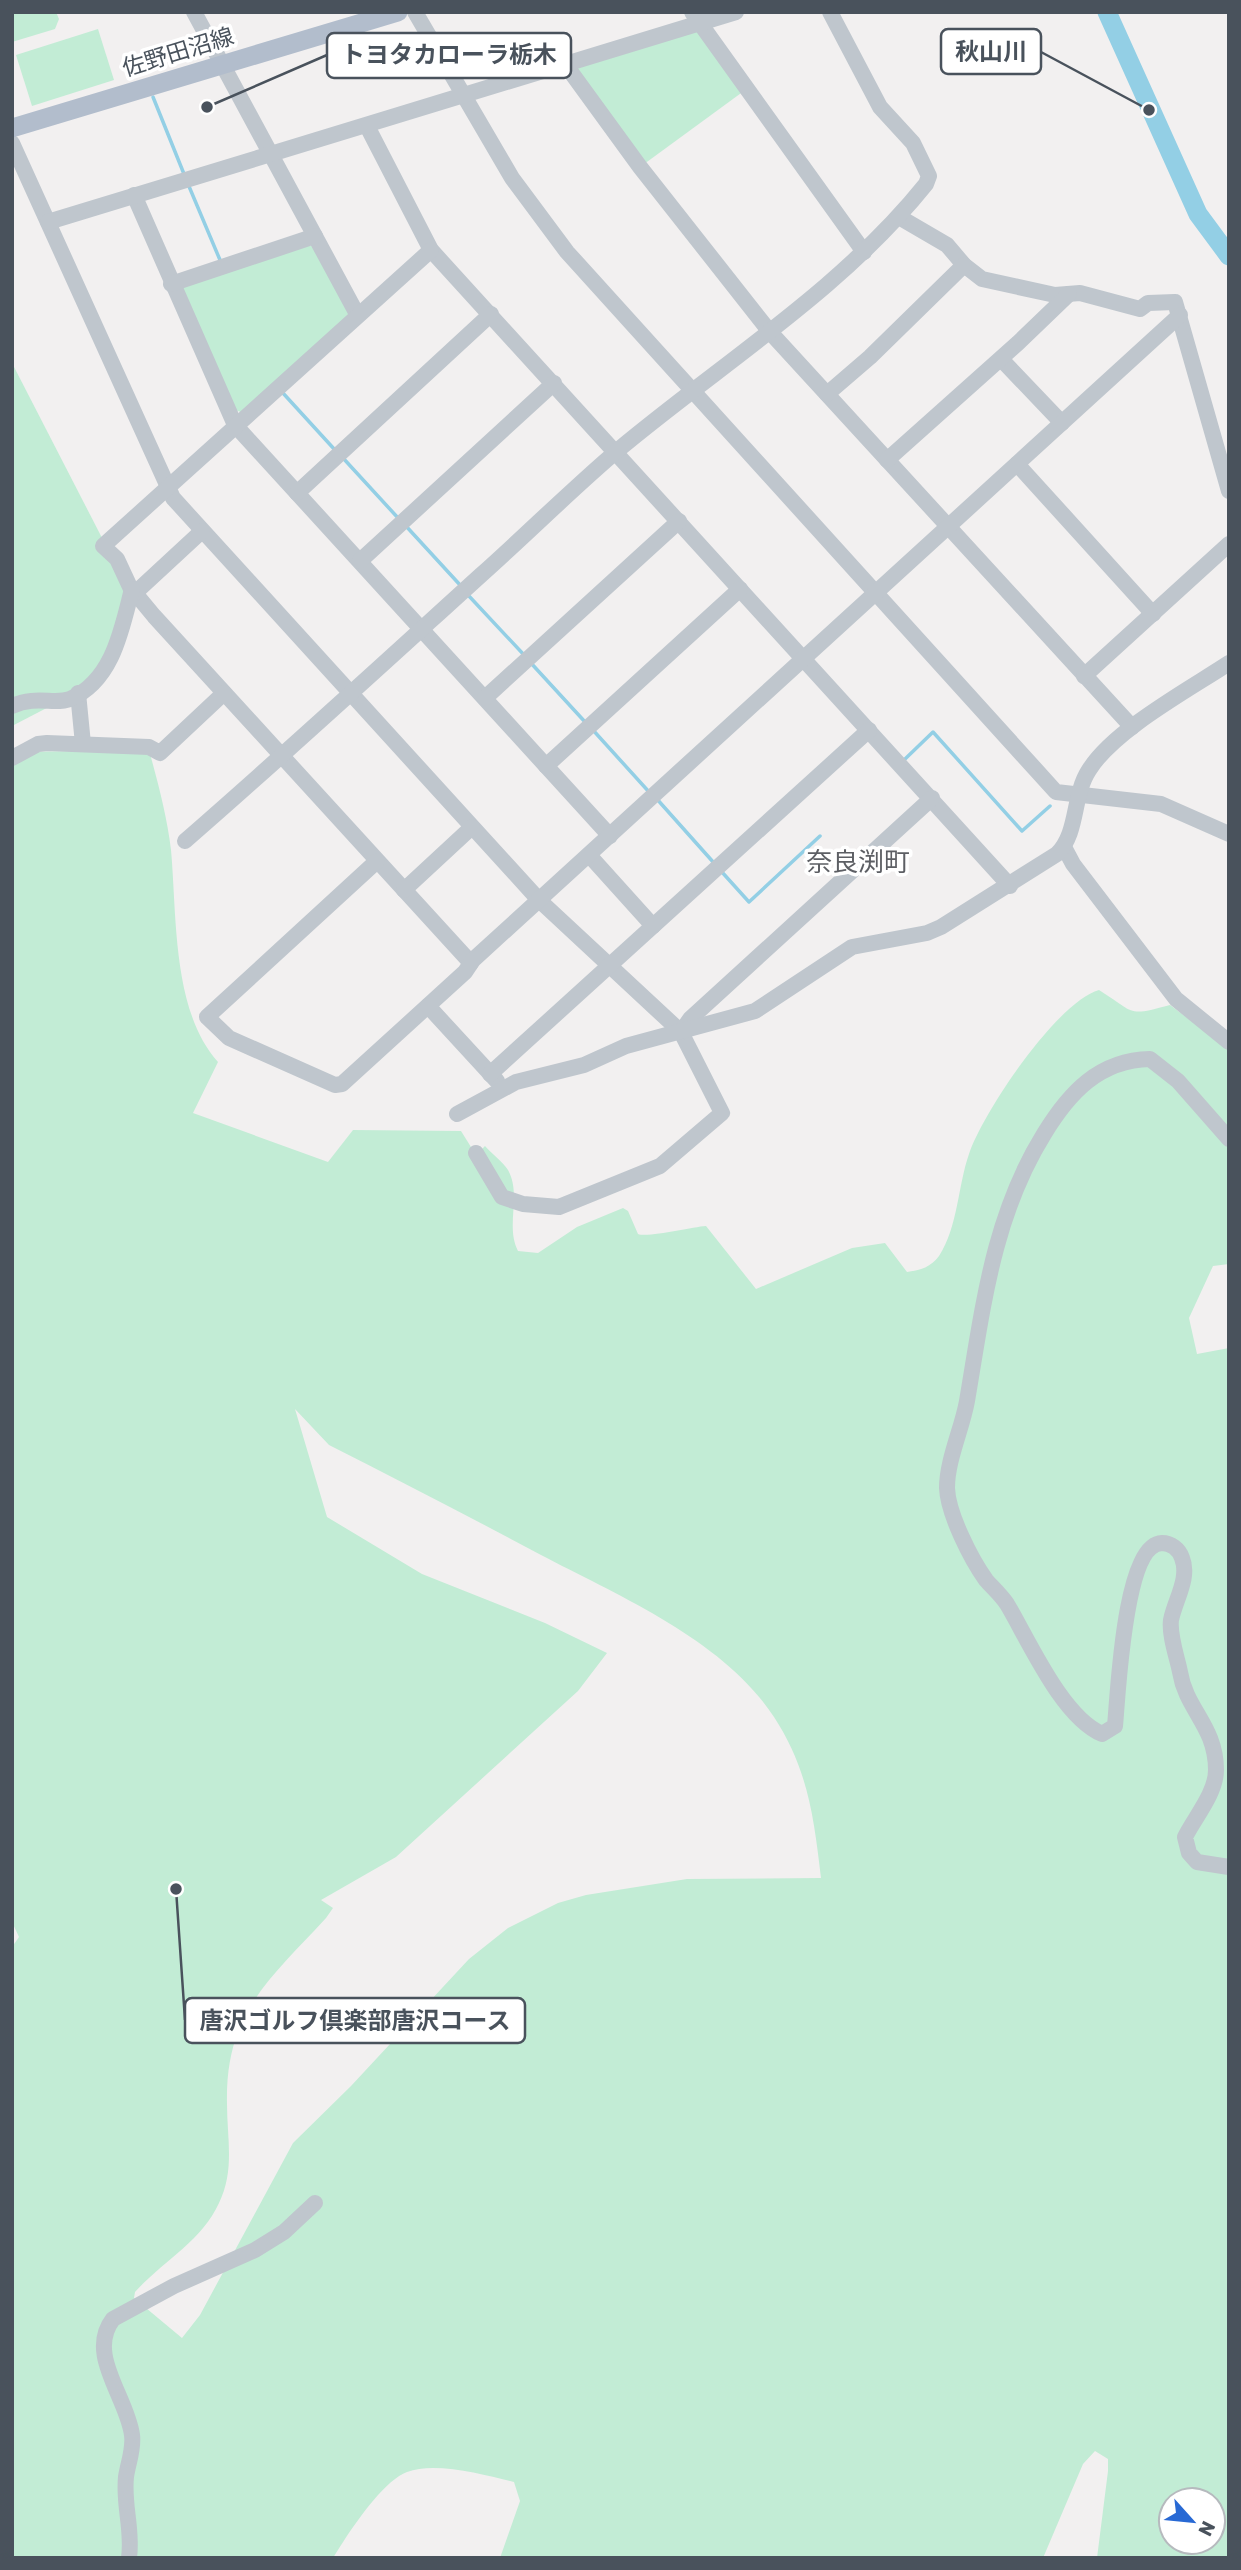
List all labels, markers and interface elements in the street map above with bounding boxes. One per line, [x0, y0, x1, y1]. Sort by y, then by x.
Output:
street label: 佐野田沼線 [119, 22, 237, 82]
callout: 秋山川 [941, 29, 1041, 74]
callout: トヨタカローラ栃木 [327, 33, 571, 78]
text: 秋山川 [955, 38, 1027, 66]
text: トヨタカローラ栃木 [341, 41, 557, 69]
district label: 奈良渕町 [806, 847, 910, 878]
callout: 唐沢ゴルフ倶楽部唐沢コース [185, 1998, 525, 2043]
text: 唐沢ゴルフ倶楽部唐沢コース [200, 2007, 510, 2035]
north arrow [1157, 2486, 1227, 2556]
text: N [1193, 2517, 1220, 2540]

